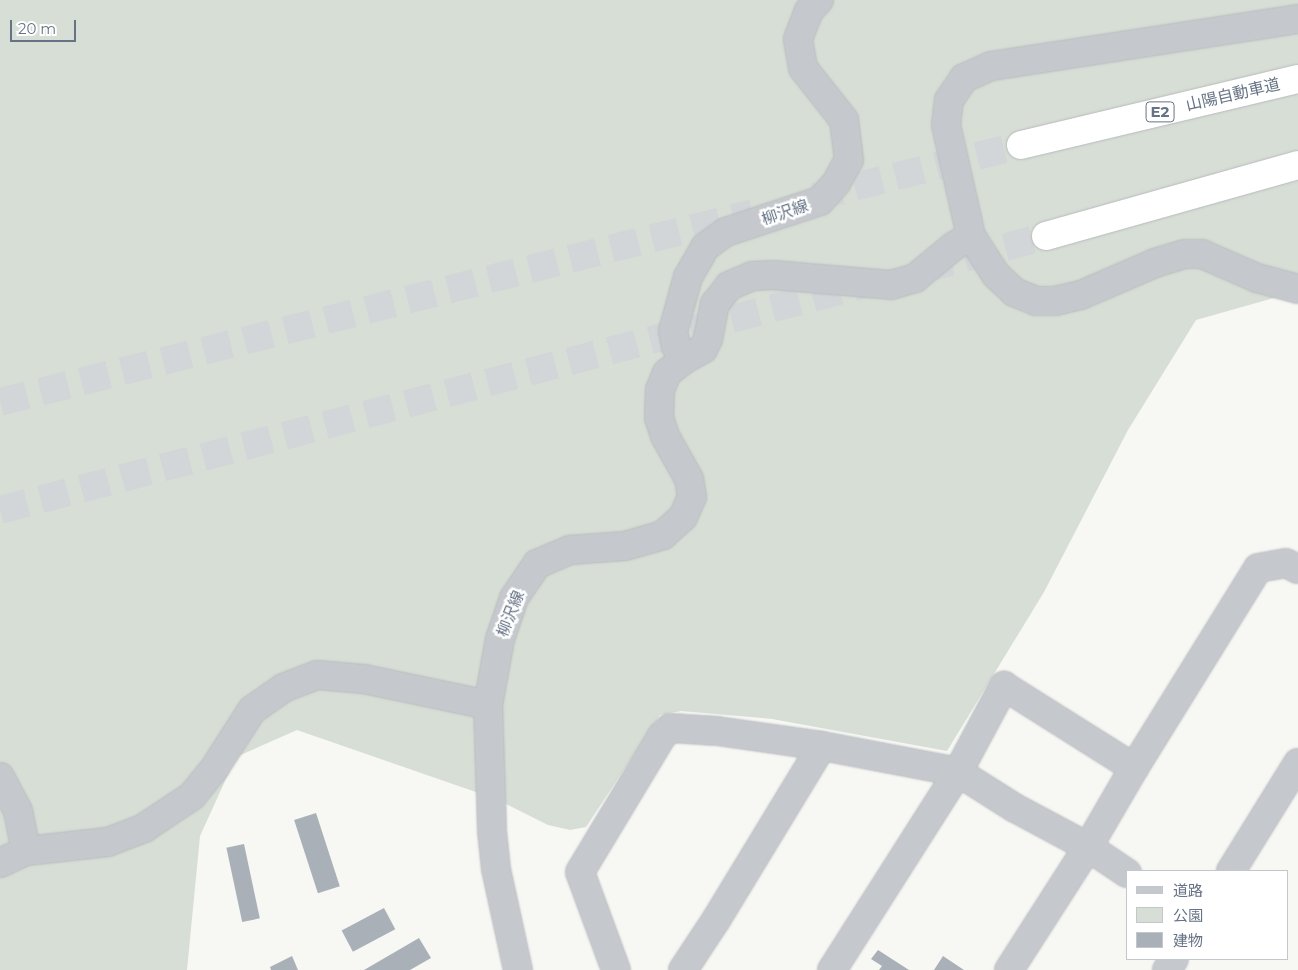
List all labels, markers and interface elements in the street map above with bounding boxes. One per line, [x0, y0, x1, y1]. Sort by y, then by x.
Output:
scale bar [12, 10, 79, 42]
text: 20 m [18, 19, 56, 38]
street label: 山陽自動車道 [1184, 75, 1282, 115]
road number: E2 [1145, 100, 1175, 124]
street label: 柳沢線 [759, 196, 811, 230]
street label: 柳沢線 [493, 588, 529, 640]
legend [1126, 870, 1288, 960]
text: 道路 [1173, 881, 1203, 900]
text: 公園 [1173, 906, 1203, 925]
text: 建物 [1173, 931, 1203, 950]

